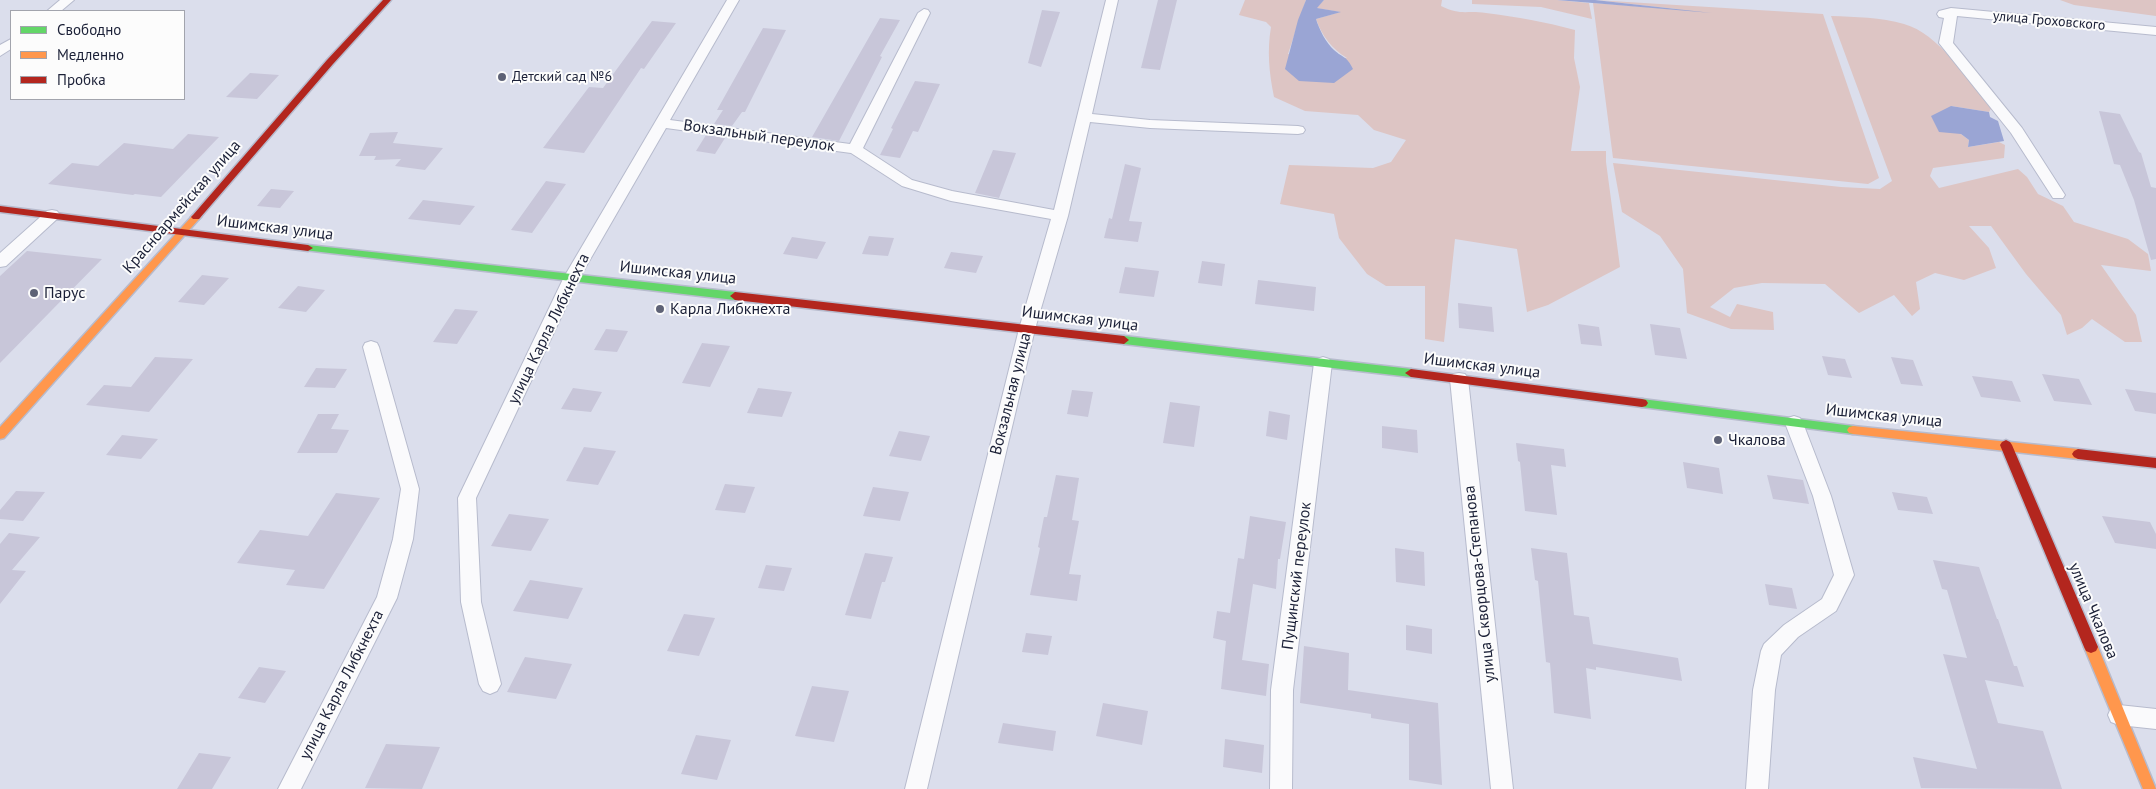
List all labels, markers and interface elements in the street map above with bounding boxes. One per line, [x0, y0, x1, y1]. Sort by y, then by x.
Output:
street label: улица Гроховского [1992, 8, 2106, 34]
legend [10, 10, 185, 100]
text: Свободно [57, 20, 121, 39]
text: Медленно [57, 45, 124, 64]
place label: Детский сад №6 [512, 69, 612, 85]
text: Пробка [57, 70, 106, 89]
marker: Детский сад №6 [496, 71, 508, 83]
street label: Вокзальный переулок [682, 116, 836, 156]
street label: Красноармейская улица [119, 137, 245, 277]
street label: Ишимская улица [216, 211, 334, 245]
street label: улица Карла Либкнехта [504, 250, 594, 408]
street label: Ишимская улица [619, 257, 737, 289]
place label: Парус [44, 283, 86, 303]
marker: Парус [28, 287, 40, 299]
place label: Карла Либкнехта [670, 299, 790, 319]
street label: Ишимская улица [1021, 302, 1139, 336]
marker: Карла Либкнехта [654, 303, 666, 315]
street label: Вокзальная улица [987, 331, 1035, 457]
street label: Ишимская улица [1423, 349, 1541, 383]
street label: Ишимская улица [1825, 400, 1943, 432]
place label: Чкалова [1728, 430, 1786, 450]
marker: Чкалова [1712, 434, 1724, 446]
street label: улица Скворцова-Степанова [1460, 485, 1500, 683]
street label: Пущинский переулок [1278, 501, 1316, 651]
street label: улица Чкалова [2064, 560, 2122, 662]
street label: улица Карла Либкнехта [296, 607, 388, 763]

